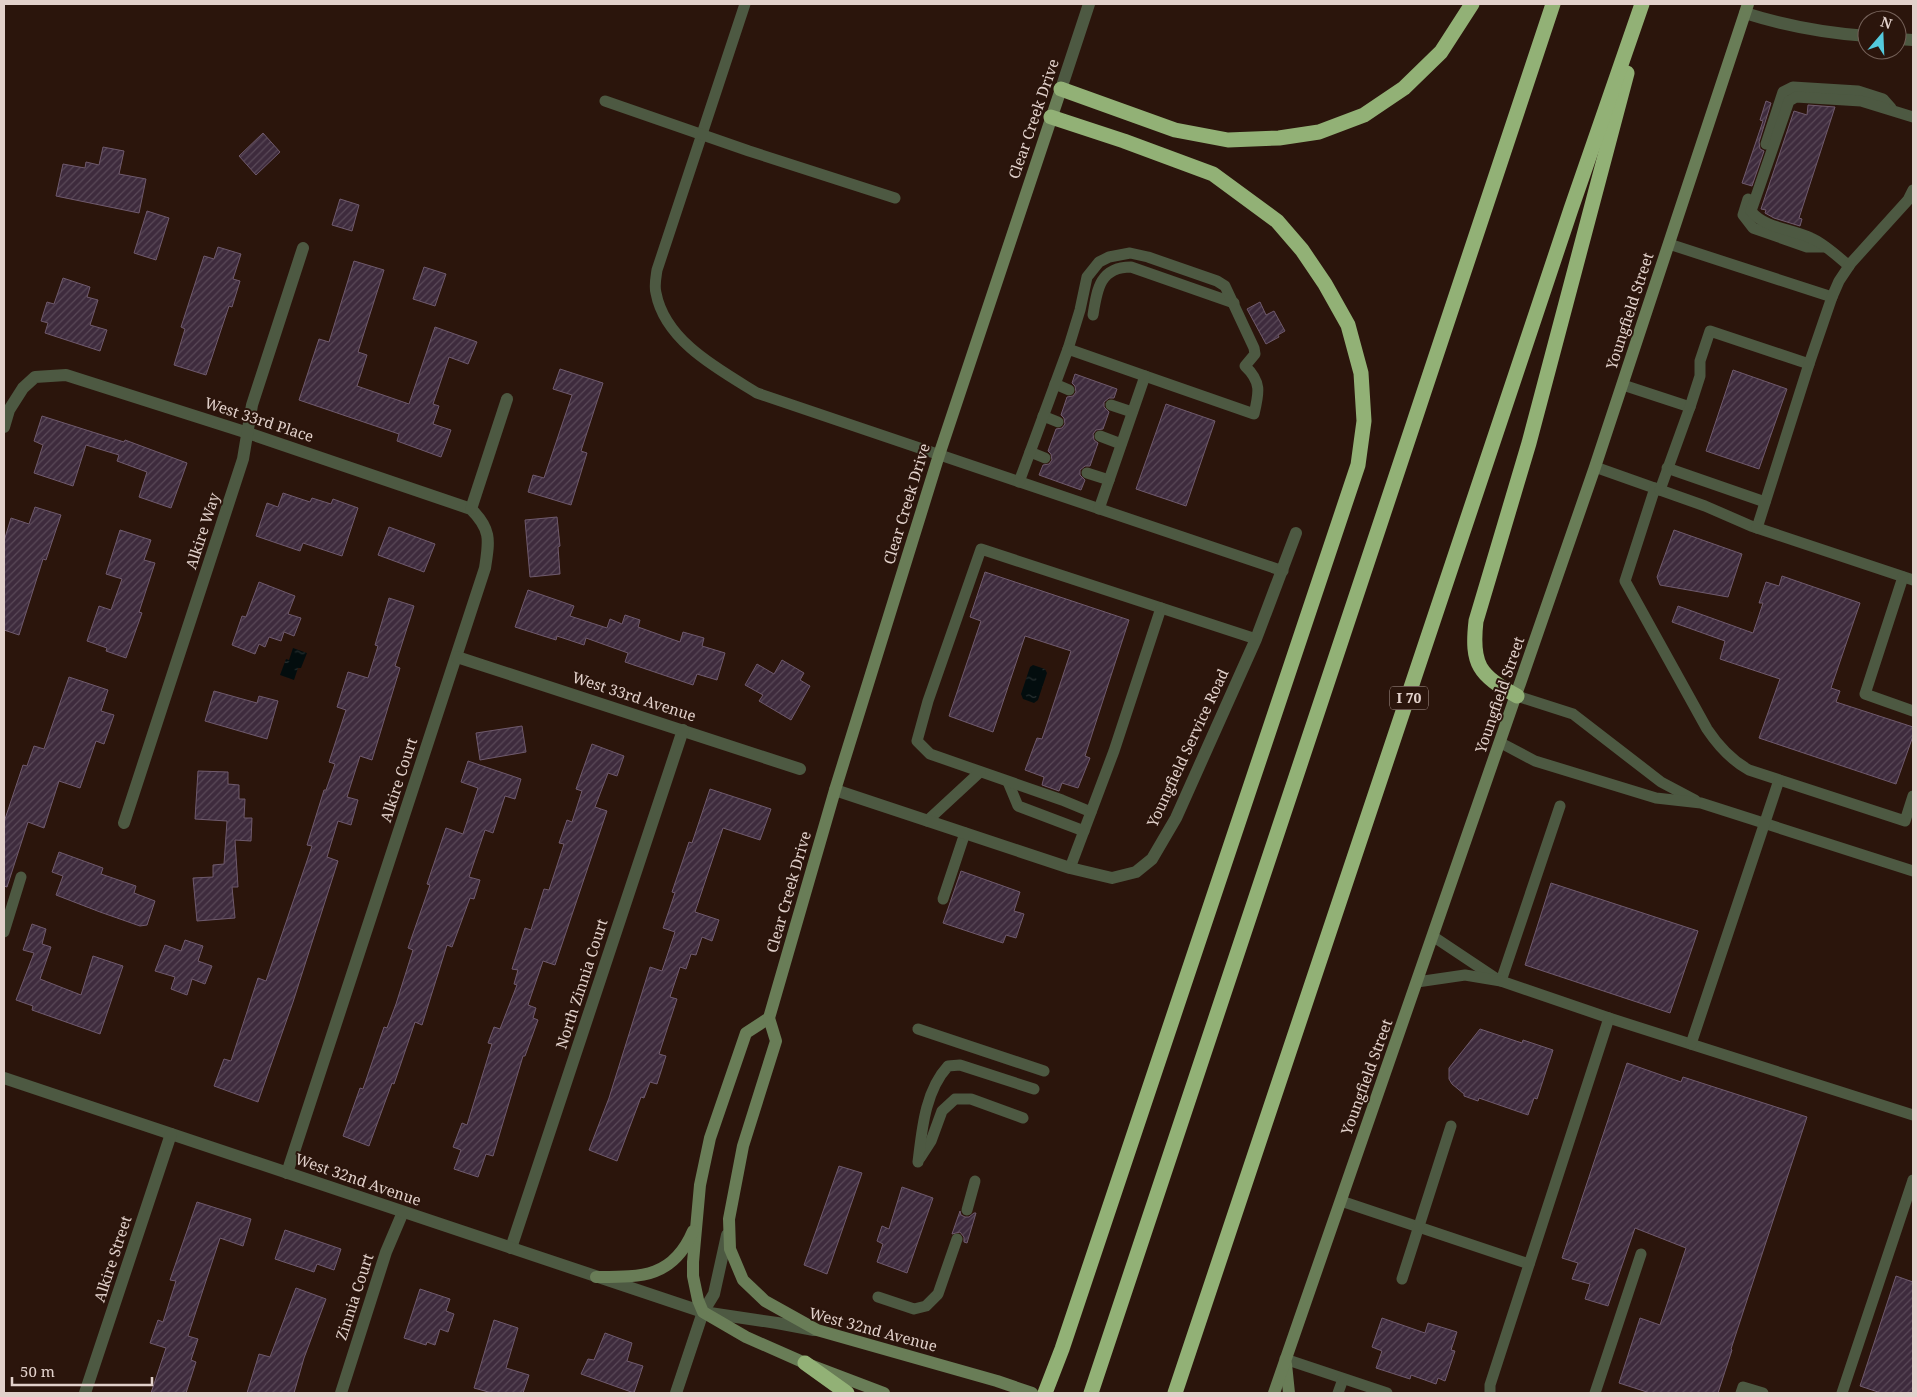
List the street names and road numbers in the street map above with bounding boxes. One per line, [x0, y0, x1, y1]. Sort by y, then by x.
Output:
street label: Clear Creek Drive [1003, 56, 1063, 181]
street label: Youngfield Street [1600, 250, 1657, 373]
street label: West 33rd Place [202, 392, 316, 446]
street label: Clear Creek Drive [878, 441, 934, 567]
street label: Alkire Way [180, 490, 224, 571]
street label: Youngfield Street [1469, 634, 1528, 756]
street label: Youngfield Service Road [1141, 665, 1233, 831]
street label: West 33rd Avenue [570, 667, 699, 726]
road number: I 70 [1390, 686, 1428, 710]
street label: Alkire Court [375, 735, 421, 824]
street label: Clear Creek Drive [761, 829, 815, 955]
street label: North Zinnia Court [551, 916, 612, 1051]
street label: Youngfield Street [1335, 1016, 1396, 1138]
street label: West 32nd Avenue [293, 1148, 424, 1210]
street label: Alkire Street [89, 1213, 135, 1304]
street label: Zinnia Court [331, 1251, 377, 1343]
street label: West 32nd Avenue [807, 1302, 940, 1356]

